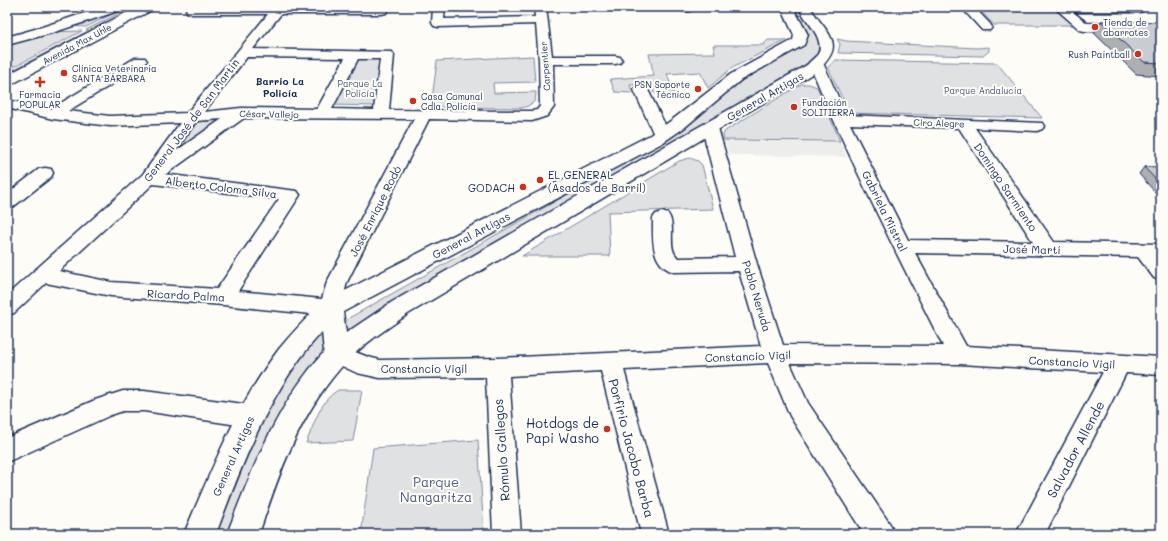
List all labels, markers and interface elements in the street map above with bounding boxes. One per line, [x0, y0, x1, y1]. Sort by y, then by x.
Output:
place label: Tienda de abarrotes [1103, 17, 1148, 38]
street label: Avenida Max Uhle [41, 21, 113, 67]
marker: Tienda de abarrotes [1090, 22, 1100, 32]
street label: Carpentier [538, 41, 552, 91]
place label: Rush Paintball [1068, 49, 1130, 60]
marker: Rush Paintball [1133, 49, 1143, 59]
street label: General José de San Martín [140, 55, 242, 185]
place label: Clínica Veterinaria SANTA BÁRBARA [72, 63, 157, 84]
marker: Clínica Veterinaria SANTA BÁRBARA [59, 68, 69, 78]
street label: General Artigas [724, 68, 806, 124]
district label: Barrio La Policía [256, 74, 304, 100]
marker: Farmacia POPULAR [35, 77, 45, 87]
park label: Parque La Policía [337, 78, 383, 99]
place label: PSN Soporte Técnico [635, 79, 691, 100]
marker: PSN Soporte Técnico [693, 84, 703, 94]
park label: Parque Andalucía [944, 85, 1022, 96]
place label: Farmacia POPULAR [19, 89, 61, 110]
place label: Casa Comunal Cdla. Policía [421, 91, 483, 112]
marker: Casa Comunal Cdla. Policía [408, 96, 418, 106]
place label: Fundación SOLITIERRA [802, 97, 855, 118]
marker: Fundación SOLITIERRA [789, 102, 799, 112]
street label: César Vallejo [239, 108, 299, 120]
street label: Ciro Alegre [913, 117, 965, 129]
street label: Domingo Sarmiento [971, 140, 1041, 235]
street label: José Enrique Rodó [346, 163, 405, 259]
place label: EL GENERAL (Asados de Barril) [548, 167, 646, 195]
street label: Gabriela Mistral [859, 168, 911, 254]
street label: Alberto Coloma Silva [164, 173, 278, 201]
marker: EL GENERAL (Asados de Barril) [535, 175, 545, 185]
place label: GODACH [468, 180, 515, 195]
marker: GODACH [518, 182, 528, 192]
street label: General Artigas [429, 208, 513, 262]
street label: José Martí [1003, 241, 1061, 257]
street label: Pablo Neruda [739, 259, 775, 334]
street label: Ricardo Palma [147, 285, 226, 305]
street label: Constancio Vigil [705, 347, 791, 365]
street label: Constancio Vigil [1028, 352, 1116, 372]
street label: Constancio Vigil [381, 361, 467, 376]
street label: Porfirio Jacobo Barba [605, 377, 659, 519]
street label: Rómulo Gallegos [489, 398, 513, 502]
street label: Salvador Allende [1042, 398, 1108, 500]
street label: General Artigas [209, 413, 257, 499]
place label: Hotdogs de Papi Washo [526, 414, 599, 446]
marker: Hotdogs de Papi Washo [602, 424, 612, 434]
park label: Parque Nangaritza [400, 473, 472, 505]

